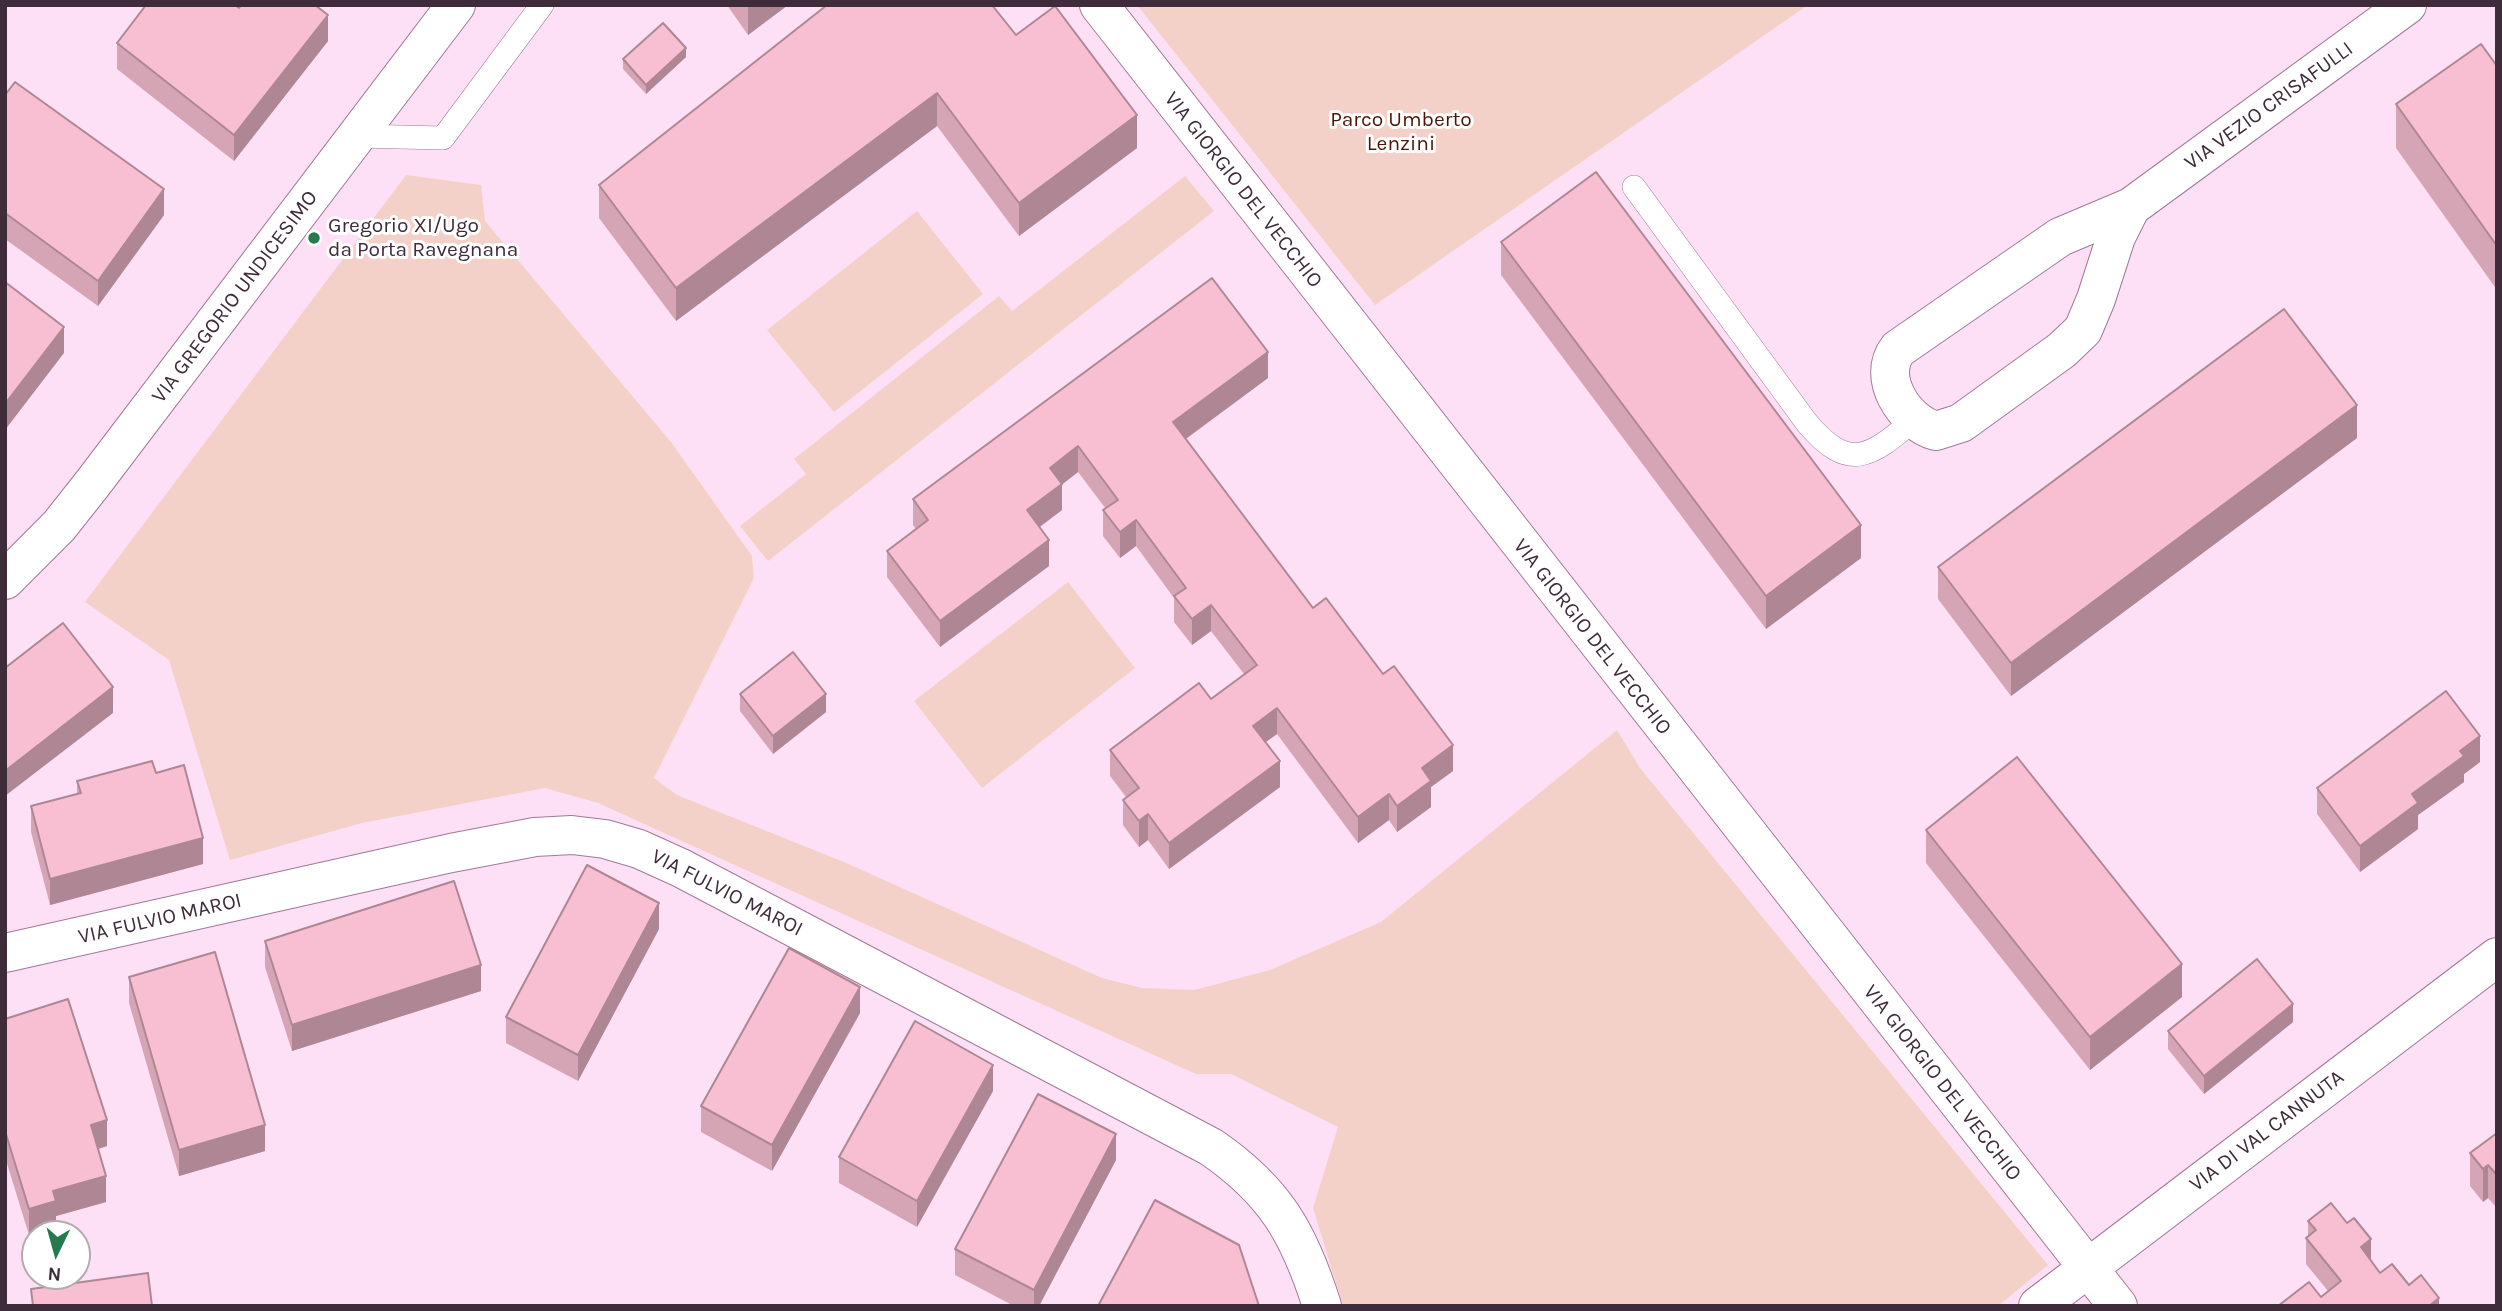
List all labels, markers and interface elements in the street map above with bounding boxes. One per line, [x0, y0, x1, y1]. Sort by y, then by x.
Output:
street label: VIA VEZIO CRISAFULLI [2180, 36, 2358, 176]
street label: VIA GIORGIO DEL VECCHIO [1159, 87, 1327, 293]
park label: Parco Umberto Lenzini [1330, 107, 1472, 157]
street label: VIA GREGORIO UNDICESIMO [147, 186, 323, 408]
place label: Gregorio XI/Ugo da Porta Ravegnana [328, 213, 518, 263]
marker: Gregorio XI/Ugo da Porta Ravegnana [306, 230, 322, 246]
street label: VIA GIORGIO DEL VECCHIO [1508, 534, 1676, 740]
street label: VIA FULVIO MAROI [647, 844, 807, 942]
street label: VIA FULVIO MAROI [76, 888, 244, 950]
street label: VIA GIORGIO DEL VECCHIO [1858, 980, 2026, 1186]
street label: VIA DI VAL CANNUTA [2185, 1065, 2349, 1197]
north arrow [21, 1220, 91, 1290]
text: N [47, 1262, 62, 1285]

